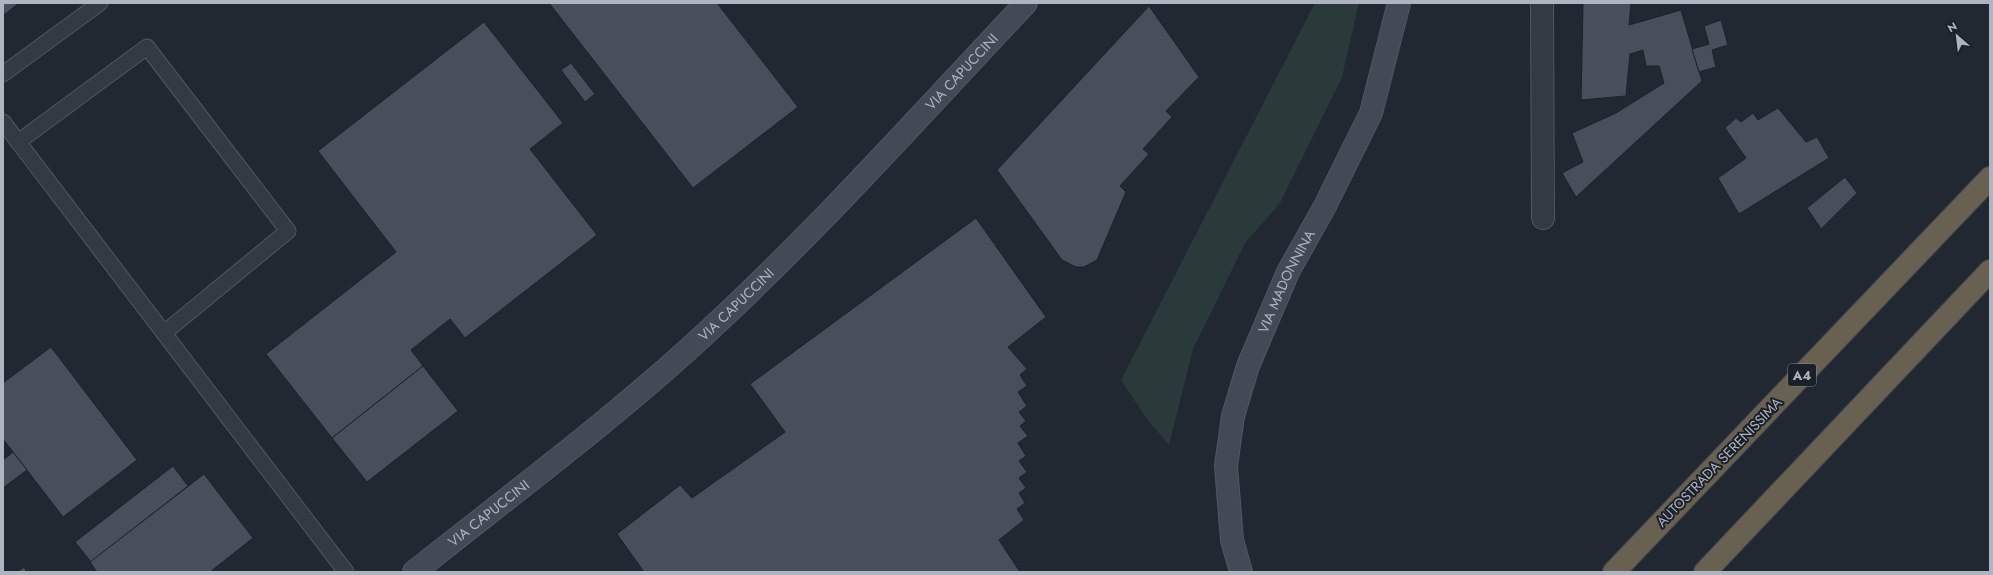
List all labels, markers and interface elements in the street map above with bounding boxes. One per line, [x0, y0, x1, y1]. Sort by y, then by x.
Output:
north arrow [1937, 16, 1977, 56]
text: N [1945, 18, 1960, 36]
street label: VIA CAPUCCINI [921, 29, 1002, 115]
street label: VIA MADONNINA [1253, 225, 1320, 336]
street label: VIA CAPUCCINI [694, 263, 779, 346]
road number: A4 [1788, 364, 1816, 386]
street label: AUTOSTRADA SERENISSIMA [1652, 392, 1787, 531]
street label: VIA CAPUCCINI [444, 475, 533, 551]

